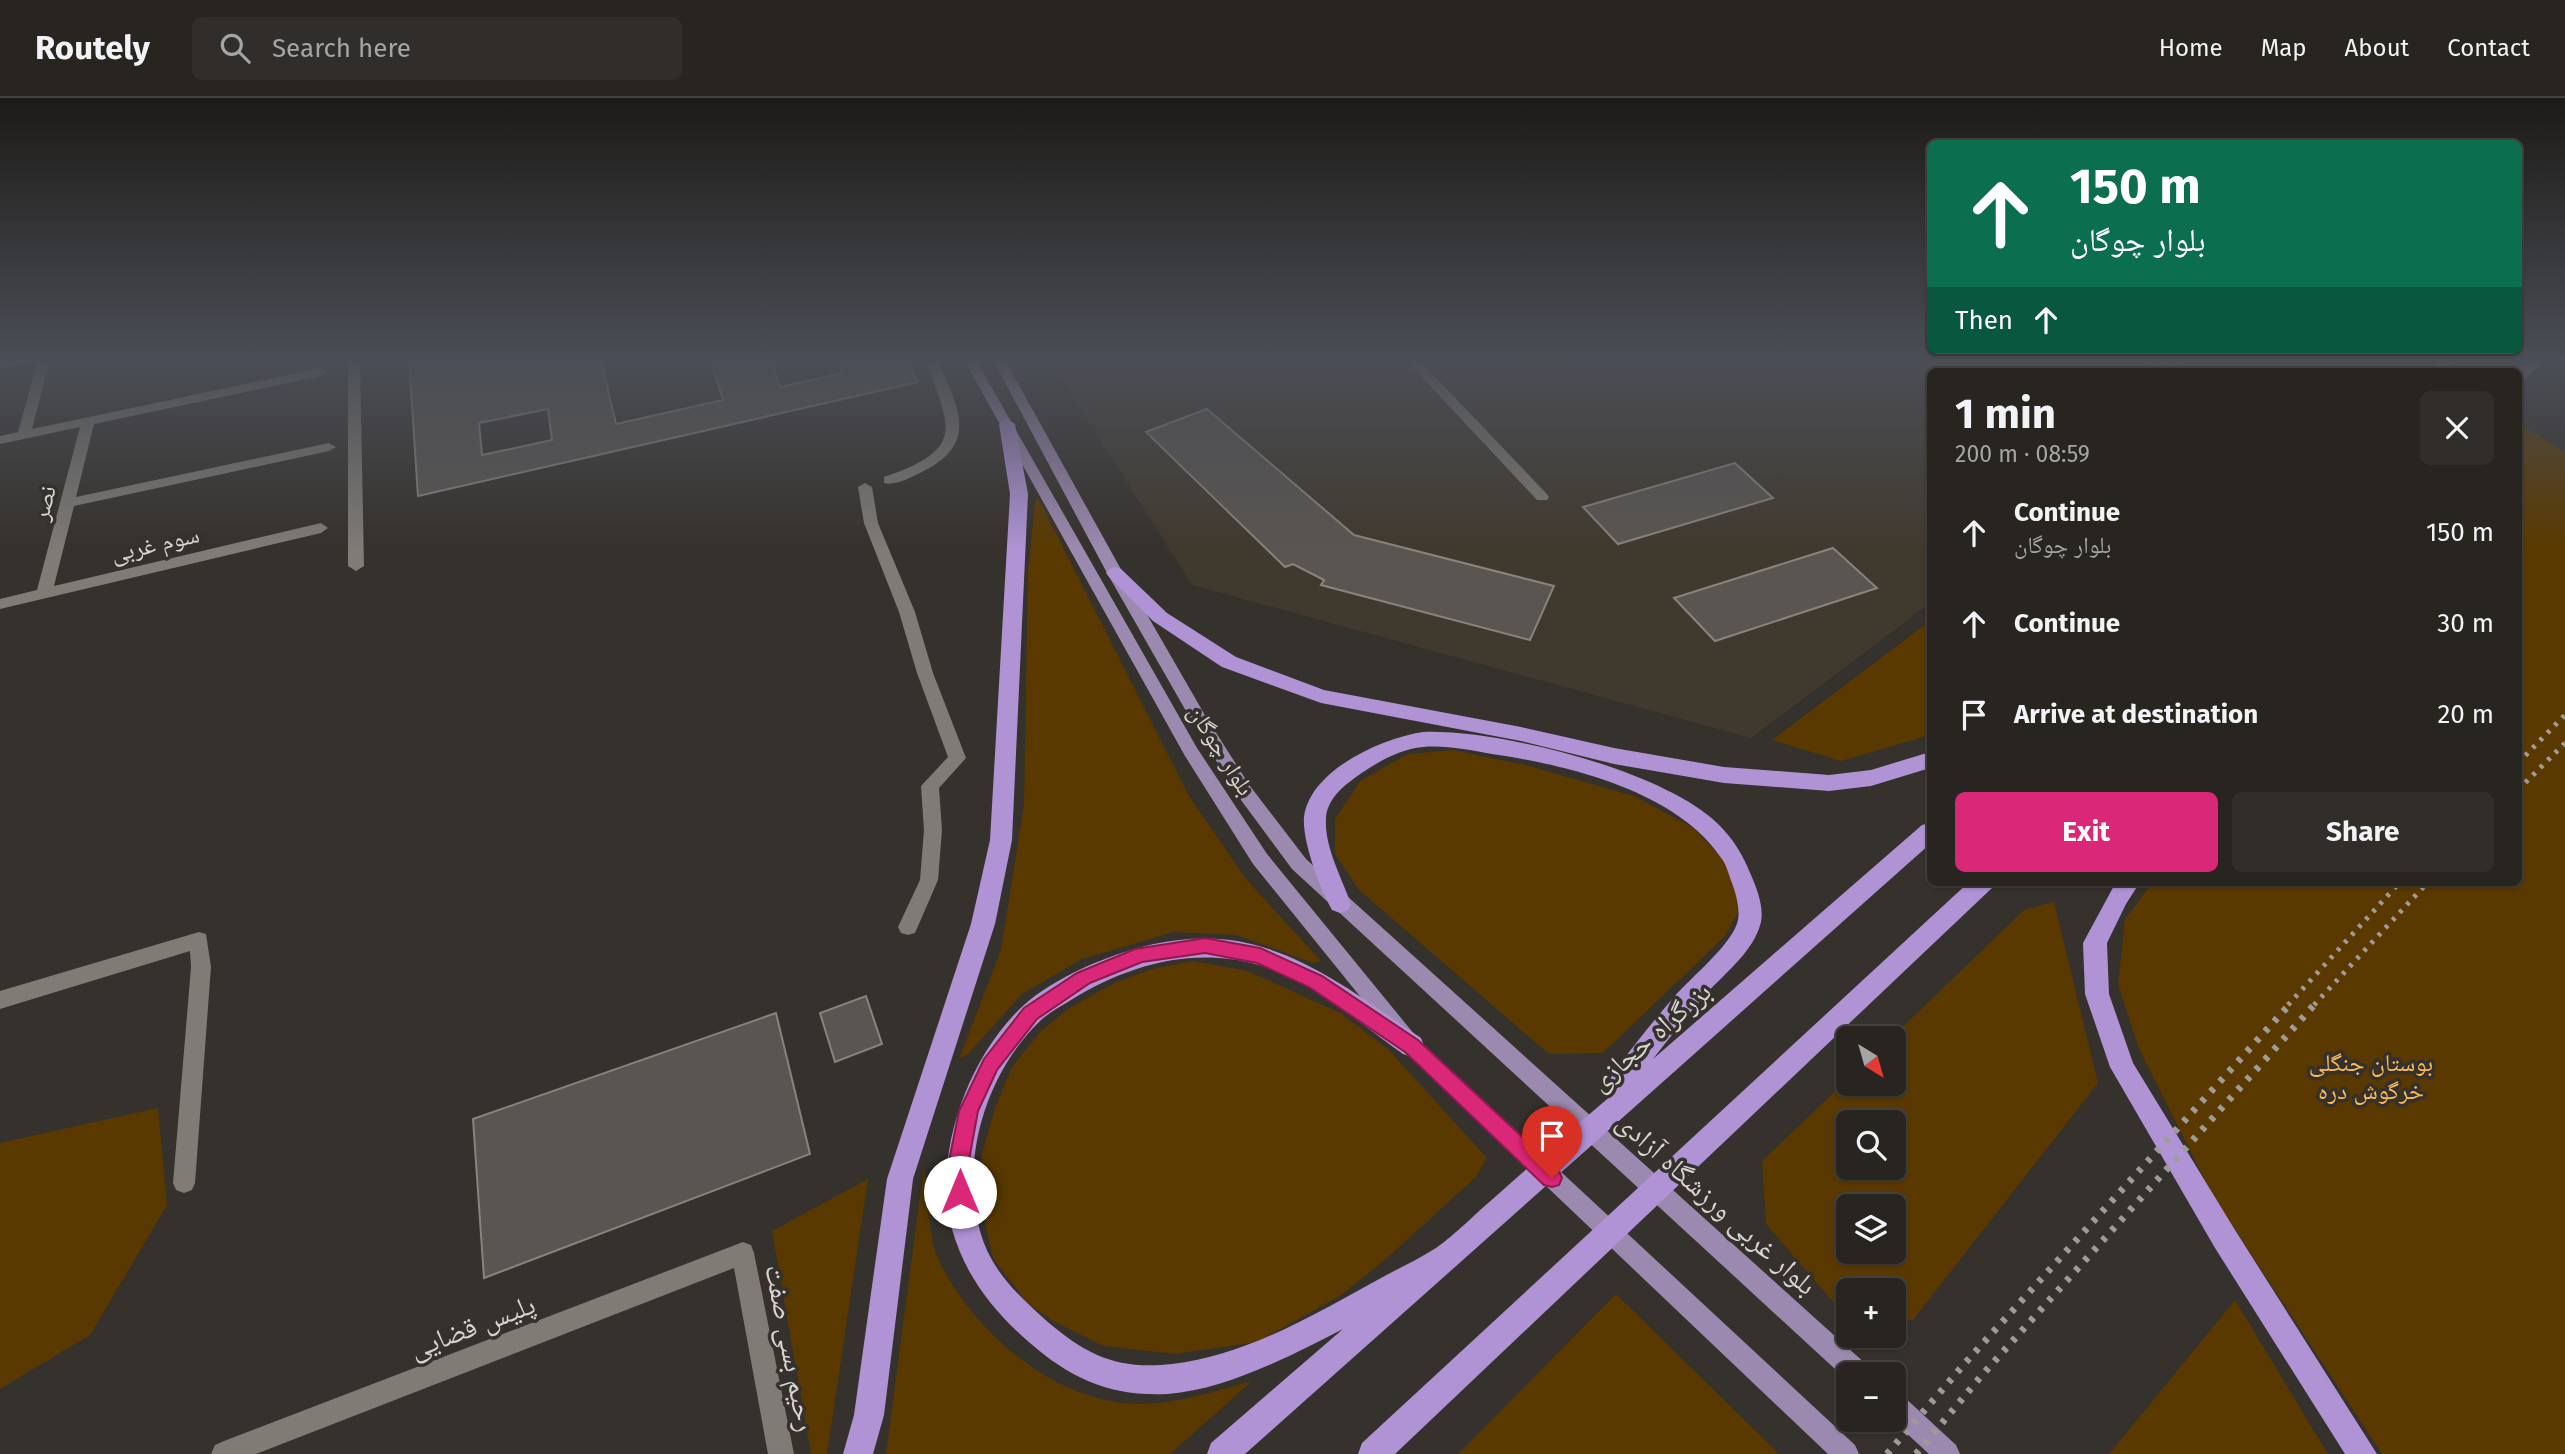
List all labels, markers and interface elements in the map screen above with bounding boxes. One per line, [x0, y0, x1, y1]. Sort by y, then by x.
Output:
search box [192, 17, 682, 80]
text: Routely [35, 28, 150, 68]
icon: search [216, 29, 254, 67]
text: Search here [272, 33, 411, 64]
text: Home [2159, 34, 2223, 62]
text: Map [2261, 34, 2307, 62]
text: About [2345, 34, 2409, 62]
text: Contact [2447, 34, 2530, 62]
text: 150 m [2070, 157, 2201, 216]
icon: ahead [1955, 168, 2046, 259]
text: بلوار چوگان [2070, 221, 2206, 259]
icon: ahead [2027, 301, 2065, 339]
text: Then [1955, 305, 2013, 336]
text: 1 min [1955, 389, 2056, 439]
button: close [2420, 391, 2494, 465]
text: 200 m · 08:59 [1955, 440, 2090, 468]
street label: نصر [26, 483, 62, 524]
text: Continue [2014, 497, 2120, 528]
icon: ahead [1955, 514, 1993, 552]
text: 150 m [2426, 517, 2494, 548]
street label: سوم غربی [108, 520, 202, 570]
text: بلوار چوگان [2014, 531, 2111, 559]
icon: ahead [1955, 605, 1993, 643]
text: Continue [2014, 608, 2120, 639]
text: 30 m [2437, 608, 2494, 639]
icon: arrive [1955, 696, 1993, 734]
street label: بلوار چوگان [1182, 699, 1260, 801]
text: Arrive at destination [2014, 699, 2258, 730]
text: 20 m [2437, 699, 2494, 730]
button: Exit [1955, 792, 2218, 872]
button: Share [2232, 792, 2494, 872]
street label: بزرگراه حجازی [1583, 975, 1718, 1098]
north arrow [1836, 1026, 1906, 1096]
map controls [1836, 1026, 1906, 1432]
park label: بوستان جنگلی خرگوش دره [2309, 1049, 2433, 1105]
street label: بلوار غربی ورزشگاه آزادی [1609, 1105, 1823, 1302]
pin [1522, 1106, 1582, 1178]
button: search [1836, 1110, 1906, 1180]
icon: arrive [1533, 1117, 1571, 1155]
position arrow [923, 1155, 997, 1229]
button: layers [1836, 1194, 1906, 1264]
street label: رحیم بسی صفت [756, 1262, 823, 1435]
button: + [1836, 1278, 1906, 1348]
street label: پلیس قضایی [405, 1287, 540, 1366]
button: − [1836, 1362, 1906, 1432]

